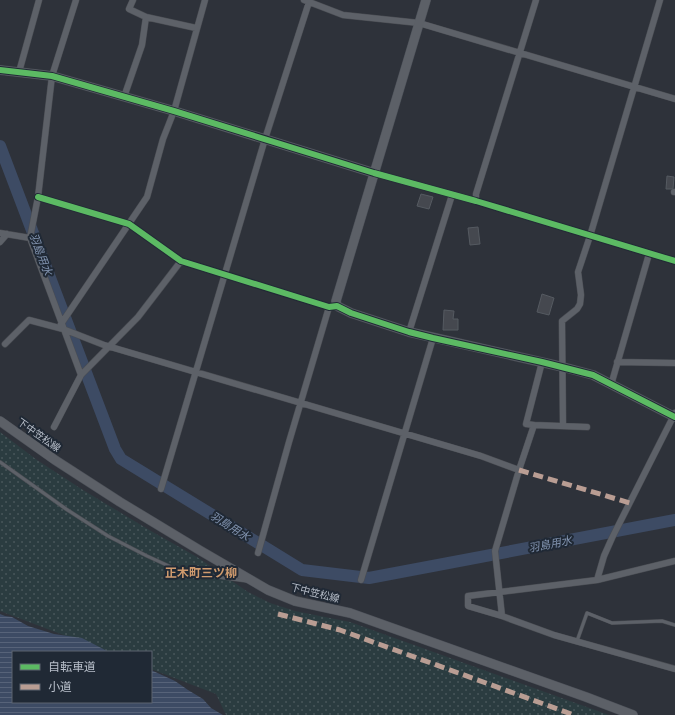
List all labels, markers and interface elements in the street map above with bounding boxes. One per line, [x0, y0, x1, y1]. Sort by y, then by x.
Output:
water label: 羽島用水 [27, 231, 56, 278]
street label: 下中笠松線 [15, 415, 63, 455]
water label: 羽島用水 [208, 508, 253, 544]
water label: 羽島用水 [527, 533, 574, 555]
district label: 正木町三ツ柳 [165, 565, 237, 580]
street label: 下中笠松線 [289, 581, 341, 605]
legend [12, 651, 152, 703]
text: 自転車道 [48, 659, 96, 674]
text: 小道 [48, 679, 72, 694]

